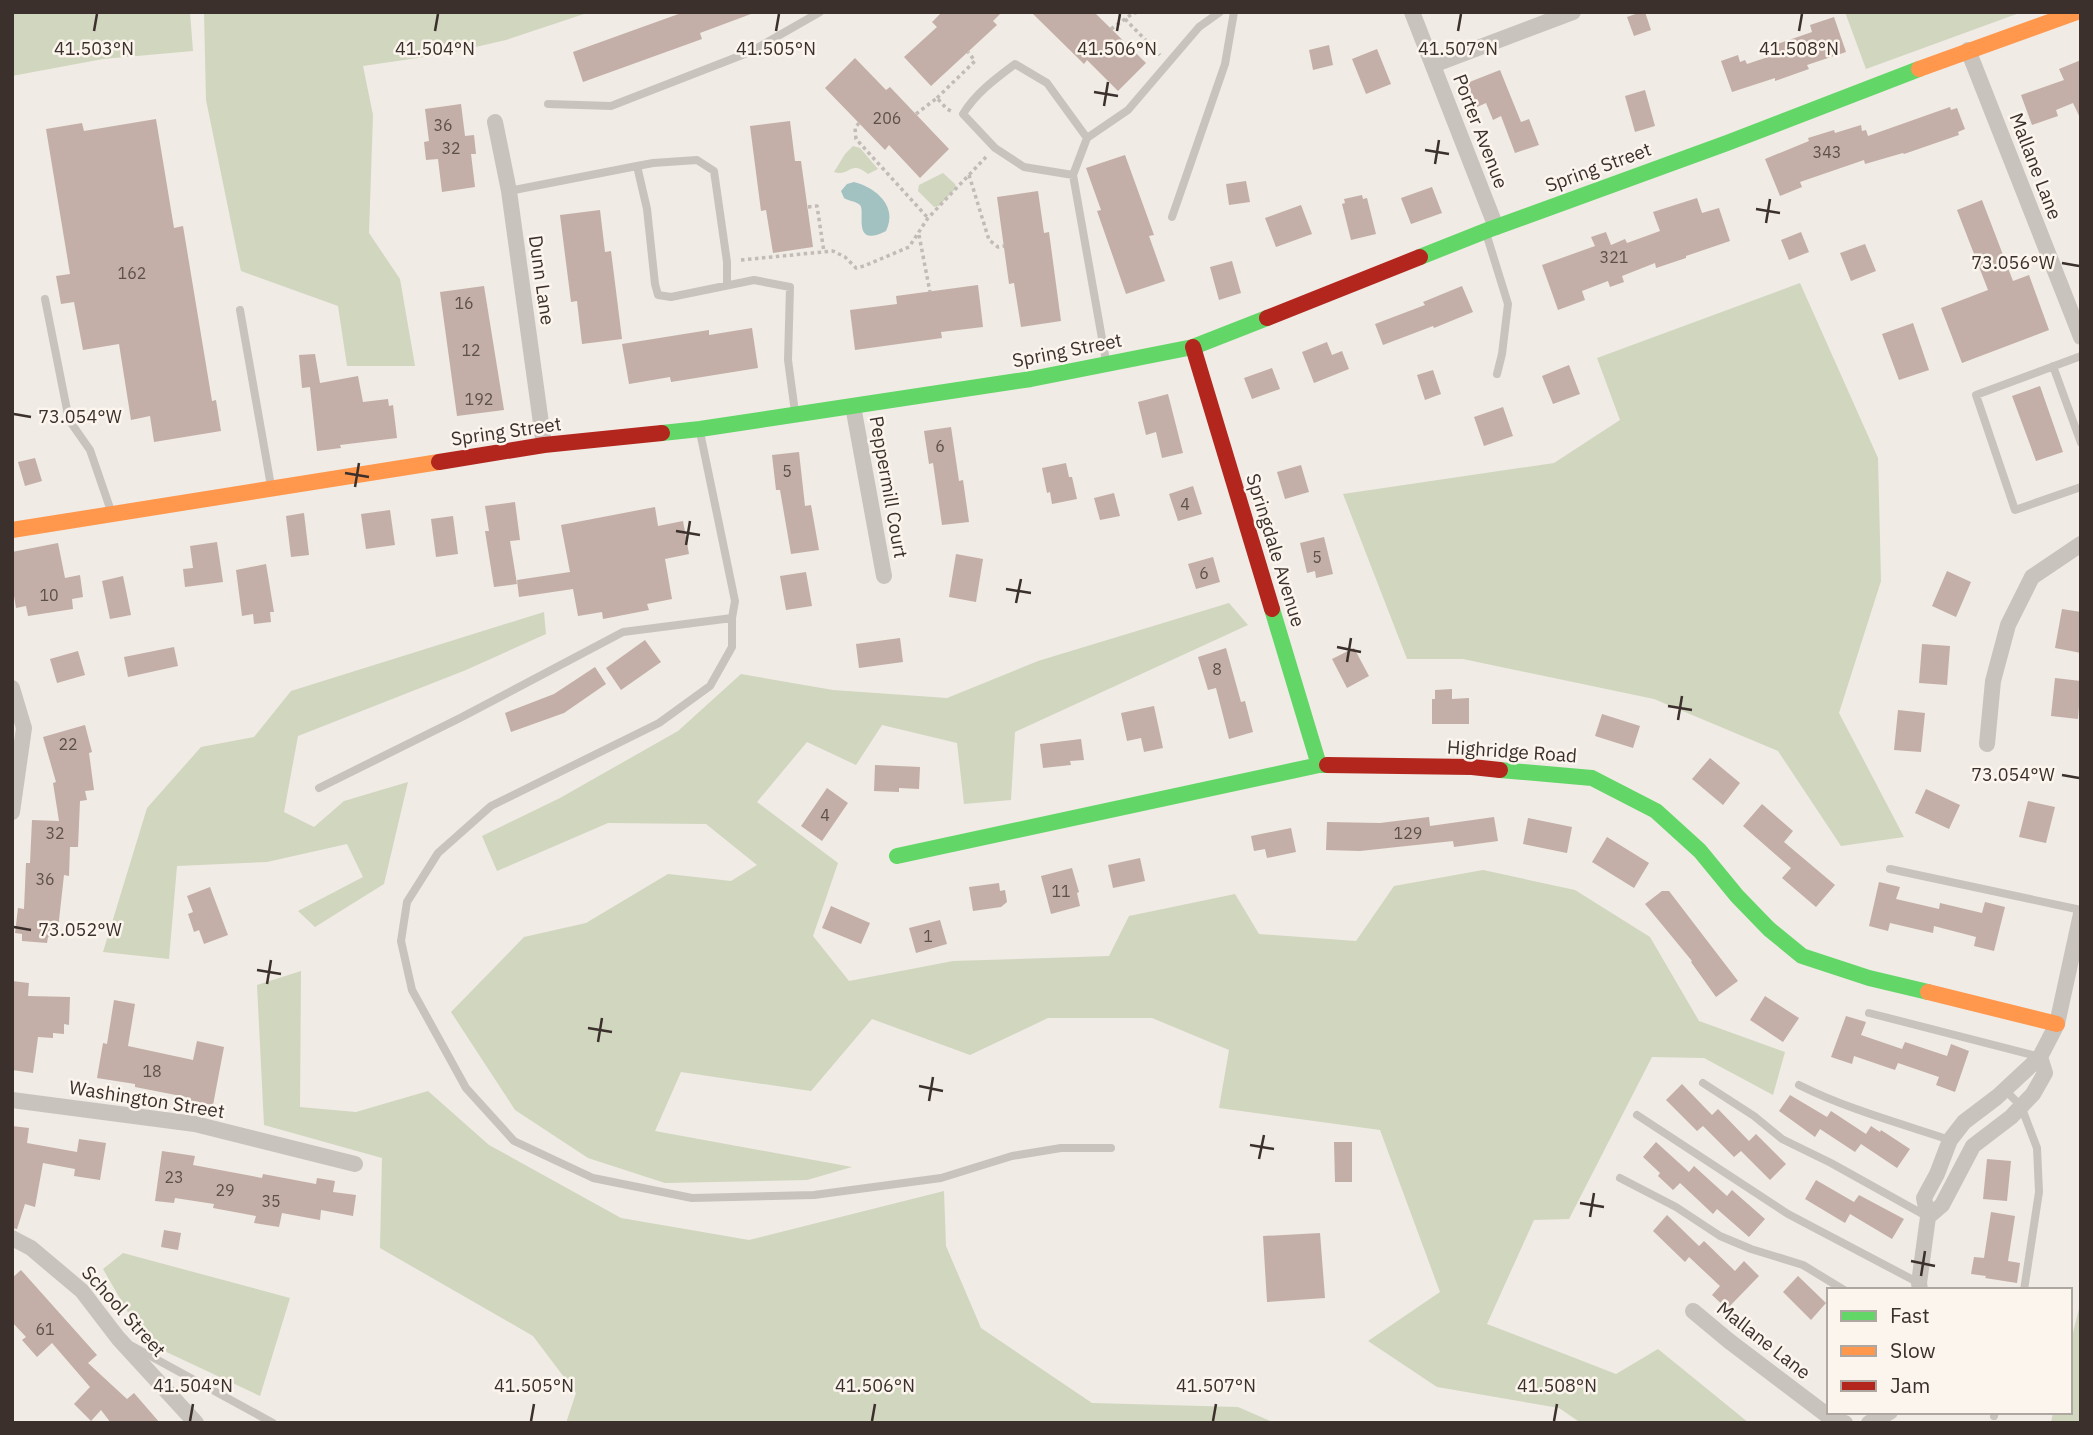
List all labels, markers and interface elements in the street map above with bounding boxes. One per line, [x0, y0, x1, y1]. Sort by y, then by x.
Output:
text: 41.503°N [54, 37, 134, 60]
text: 41.504°N [395, 37, 475, 60]
text: 41.505°N [736, 37, 816, 60]
text: 41.506°N [1077, 37, 1157, 60]
text: 41.507°N [1418, 37, 1498, 60]
text: 41.508°N [1759, 37, 1839, 60]
street label: Porter Avenue [1448, 70, 1514, 192]
house number: 206 [873, 108, 901, 128]
street label: Mallane Lane [2005, 109, 2067, 223]
house number: 36 [433, 115, 453, 135]
street label: Spring Street [1542, 137, 1654, 197]
house number: 32 [441, 138, 461, 158]
house number: 343 [1813, 142, 1841, 162]
street label: Dunn Lane [524, 234, 560, 326]
house number: 321 [1600, 247, 1628, 267]
text: 73.056°W [1971, 251, 2055, 274]
house number: 162 [118, 263, 146, 283]
house number: 16 [454, 293, 474, 313]
street label: Spring Street [1010, 328, 1124, 372]
house number: 12 [461, 340, 481, 360]
house number: 192 [465, 389, 493, 409]
text: 73.054°W [38, 405, 122, 428]
street label: Spring Street [449, 411, 563, 451]
street label: Peppermill Court [865, 414, 913, 560]
house number: 6 [935, 436, 945, 456]
house number: 5 [782, 461, 792, 481]
street label: Springdale Avenue [1241, 470, 1311, 630]
house number: 4 [1180, 494, 1190, 514]
house number: 5 [1312, 547, 1322, 567]
house number: 6 [1199, 563, 1209, 583]
house number: 10 [39, 585, 59, 605]
house number: 8 [1212, 659, 1222, 679]
house number: 22 [58, 734, 78, 754]
street label: Highridge Road [1446, 734, 1578, 768]
text: 73.054°W [1971, 763, 2055, 786]
house number: 4 [820, 805, 830, 825]
house number: 32 [45, 823, 65, 843]
house number: 129 [1394, 823, 1422, 843]
house number: 36 [35, 869, 55, 889]
house number: 11 [1051, 881, 1071, 901]
text: 73.052°W [38, 918, 122, 941]
house number: 1 [923, 926, 933, 946]
house number: 18 [142, 1061, 162, 1081]
street label: Washington Street [68, 1075, 226, 1123]
house number: 23 [164, 1167, 184, 1187]
house number: 29 [215, 1180, 235, 1200]
house number: 35 [261, 1191, 281, 1211]
street label: School Street [77, 1260, 171, 1362]
legend [1827, 1288, 2072, 1414]
street label: Mallane Lane [1712, 1296, 1816, 1384]
text: Fast [1890, 1301, 1930, 1329]
house number: 61 [35, 1319, 55, 1339]
text: Slow [1890, 1336, 1936, 1364]
text: Jam [1890, 1371, 1930, 1399]
text: 41.504°N [153, 1374, 233, 1397]
text: 41.505°N [494, 1374, 574, 1397]
text: 41.506°N [835, 1374, 915, 1397]
text: 41.507°N [1176, 1374, 1256, 1397]
text: 41.508°N [1517, 1374, 1597, 1397]

